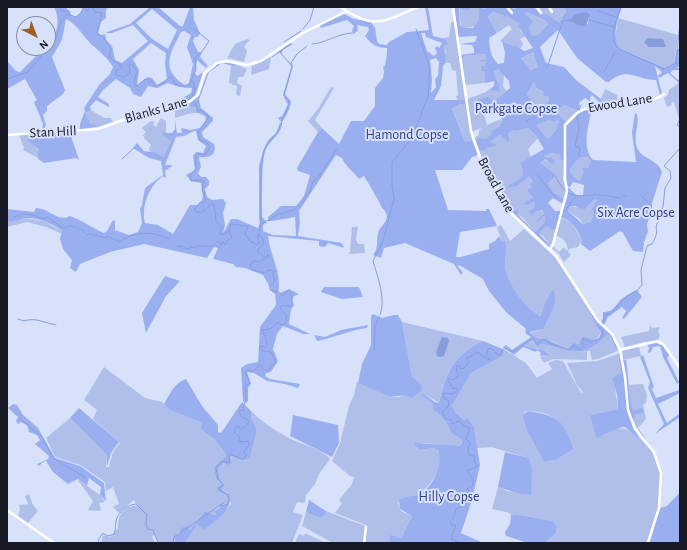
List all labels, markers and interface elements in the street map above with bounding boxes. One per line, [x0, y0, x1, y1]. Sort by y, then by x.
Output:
north arrow [16, 16, 56, 56]
text: N [37, 38, 50, 51]
street label: Ewood Lane [587, 90, 653, 116]
street label: Blanks Lane [123, 93, 189, 127]
park label: Parkgate Copse [475, 101, 557, 117]
street label: Stan Hill [29, 122, 77, 142]
park label: Hamond Copse [366, 127, 448, 143]
street label: Broad Lane [474, 154, 518, 216]
park label: Six Acre Copse [597, 205, 675, 221]
park label: Hilly Copse [419, 489, 479, 505]

